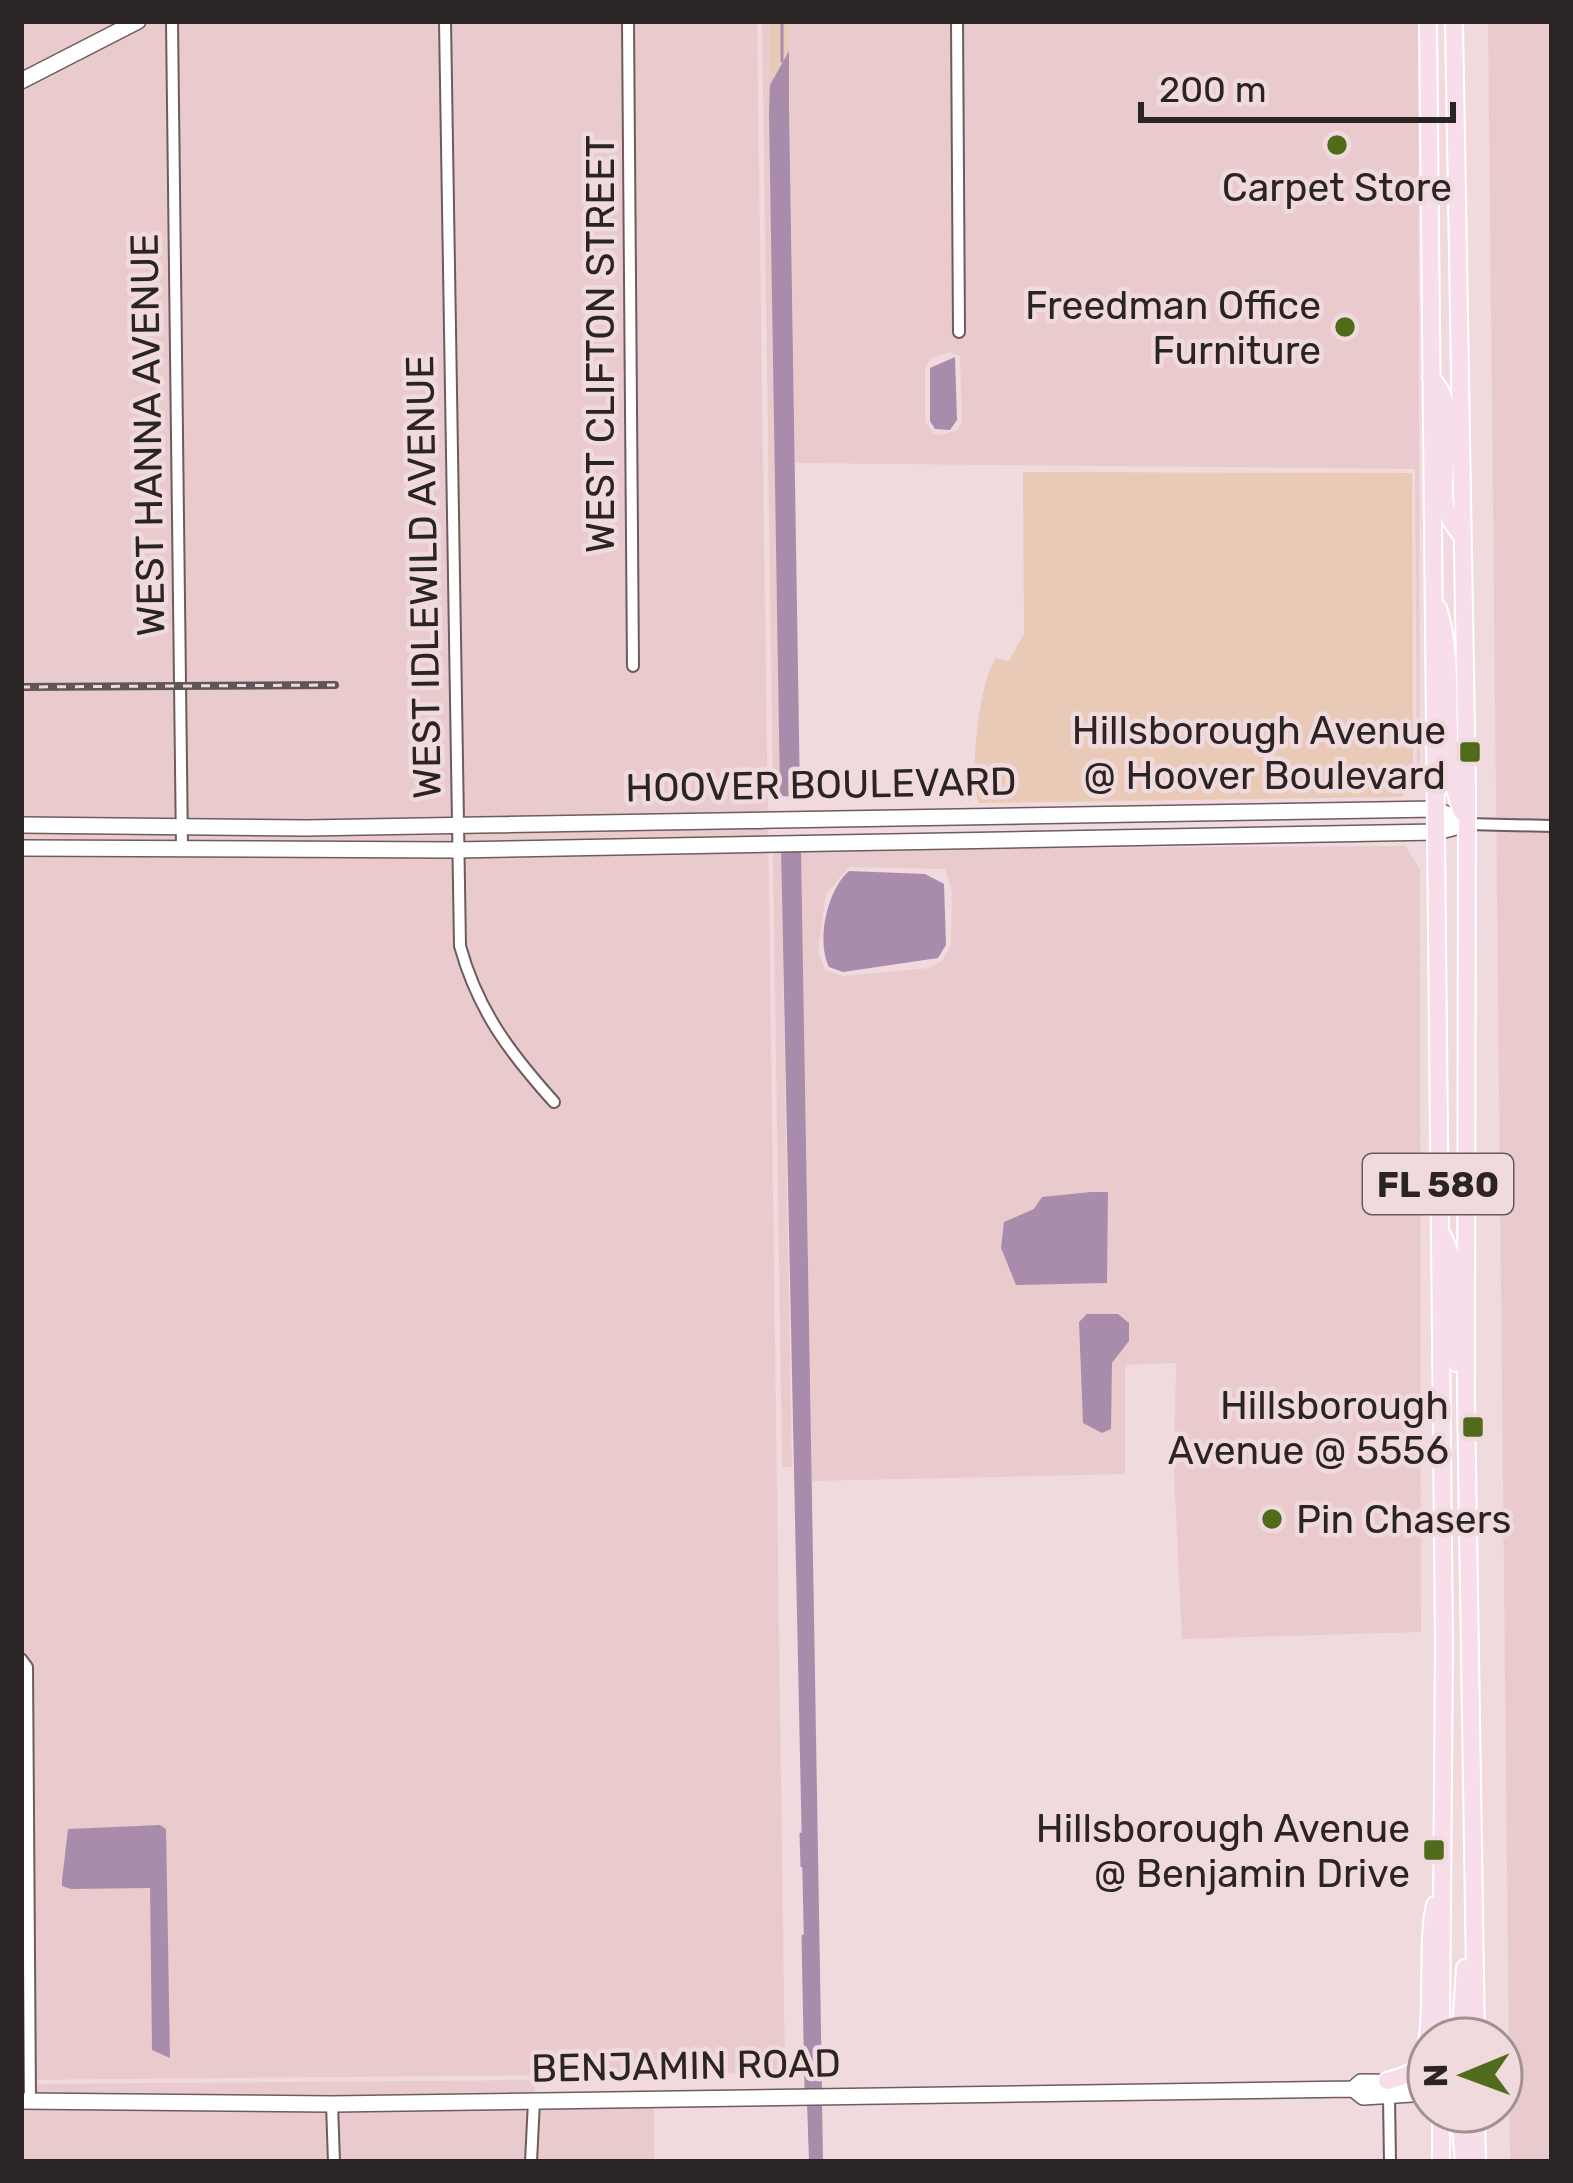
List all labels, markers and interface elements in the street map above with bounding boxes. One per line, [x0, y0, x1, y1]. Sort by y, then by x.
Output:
scale bar [1141, 48, 1453, 122]
text: 200 m [1159, 68, 1267, 111]
marker: Carpet Store [1324, 132, 1350, 158]
street label: WEST CLIFTON STREET [578, 135, 624, 553]
place label: Carpet Store [1222, 165, 1452, 211]
street label: WEST HANNA AVENUE [121, 233, 175, 637]
place label: Freedman Office Furniture [1025, 283, 1321, 374]
marker: Freedman Office Furniture [1332, 314, 1358, 340]
street label: WEST IDLEWILD AVENUE [397, 355, 451, 799]
place label: Hillsborough Avenue @ Hoover Boulevard [1072, 708, 1446, 799]
marker: Hillsborough Avenue @ Hoover Boulevard [1457, 739, 1483, 765]
street label: HOOVER BOULEVARD [625, 759, 1017, 811]
road number: FL 580 [1363, 1154, 1513, 1214]
place label: Hillsborough Avenue @ 5556 [1168, 1383, 1449, 1474]
marker: Hillsborough Avenue @ 5556 [1460, 1414, 1486, 1440]
place label: Pin Chasers [1296, 1497, 1511, 1543]
marker: Pin Chasers [1259, 1506, 1285, 1532]
place label: Hillsborough Avenue @ Benjamin Drive [1036, 1806, 1410, 1897]
marker: Hillsborough Avenue @ Benjamin Drive [1421, 1837, 1447, 1863]
north arrow [1405, 2015, 1525, 2135]
street label: BENJAMIN ROAD [531, 2040, 841, 2092]
text: N [1416, 2063, 1455, 2088]

